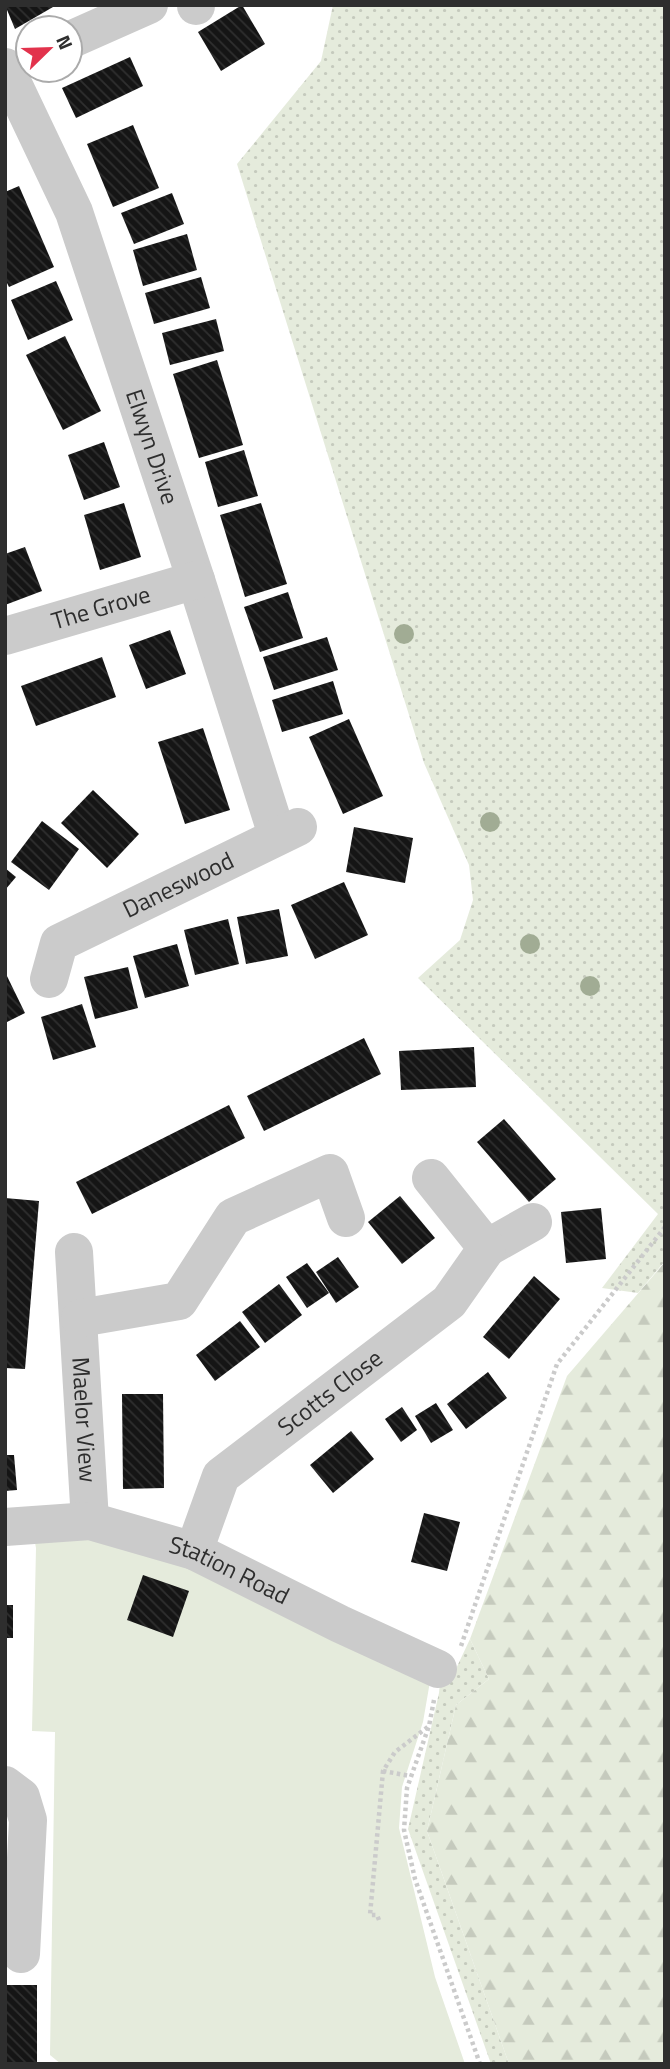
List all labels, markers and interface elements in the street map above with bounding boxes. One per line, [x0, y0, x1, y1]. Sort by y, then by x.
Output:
north arrow [14, 14, 84, 84]
text: N [49, 30, 81, 54]
street label: Elwyn Drive [117, 384, 189, 509]
street label: The Grove [47, 575, 155, 638]
street label: Daneswood [116, 842, 240, 927]
street label: Scotts Close [269, 1340, 390, 1444]
street label: Maelor View [63, 1356, 107, 1483]
street label: Station Road [165, 1526, 296, 1613]

